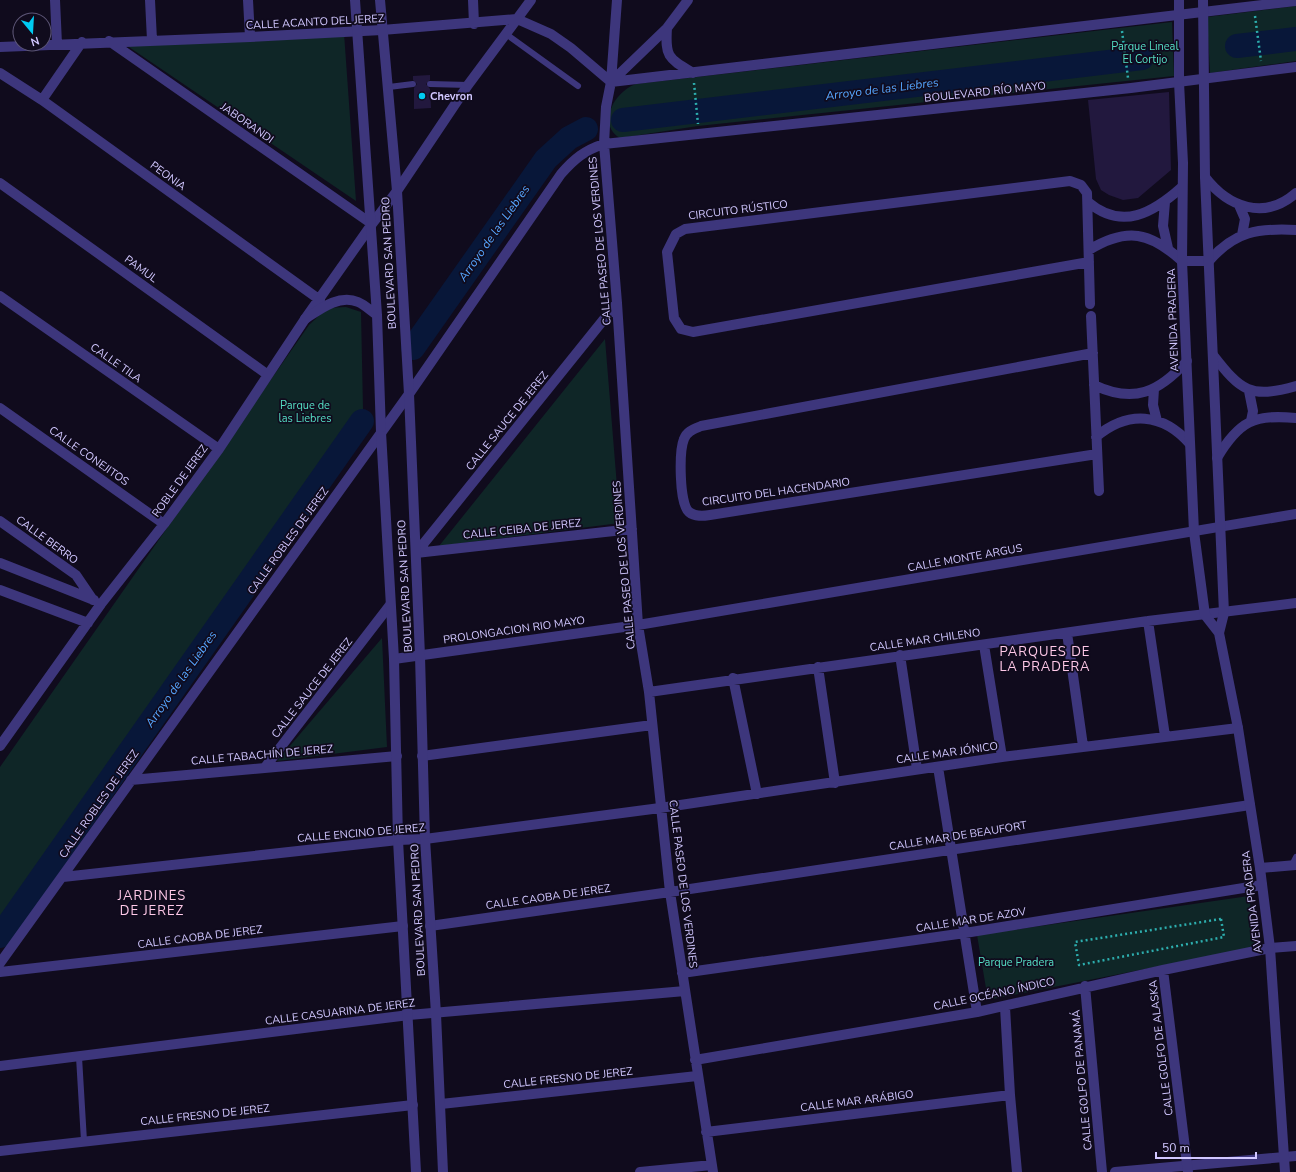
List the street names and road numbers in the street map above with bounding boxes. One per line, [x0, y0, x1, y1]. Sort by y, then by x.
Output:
street label: CALLE ACANTO DEL JEREZ [245, 11, 385, 33]
street label: BOULEVARD RÍO MAYO [923, 77, 1047, 106]
street label: JABORANDI [217, 99, 277, 147]
street label: CALLE PASEO DE LOS VERDINES [585, 156, 615, 326]
street label: PEONIA [147, 158, 189, 194]
street label: CIRCUITO RÚSTICO [687, 195, 789, 224]
street label: BOULEVARD SAN PEDRO [378, 196, 400, 330]
street label: PAMUL [121, 252, 161, 286]
street label: AVENIDA PRADERA [1164, 268, 1182, 372]
street label: CALLE TILA [87, 340, 145, 386]
street label: CALLE SAUCE DE JEREZ [462, 368, 552, 474]
street label: CALLE CONEJITOS [46, 423, 132, 489]
street label: ROBLE DE JEREZ [149, 441, 212, 520]
street label: CIRCUITO DEL HACENDARIO [701, 474, 851, 510]
street label: CALLE PASEO DE LOS VERDINES [609, 480, 639, 650]
street label: CALLE ROBLES DE JEREZ [244, 484, 332, 598]
street label: CALLE BERRO [13, 512, 81, 568]
street label: CALLE CEIBA DE JEREZ [462, 515, 582, 543]
street label: BOULEVARD SAN PEDRO [394, 519, 416, 653]
street label: CALLE MONTE ARGUS [906, 540, 1024, 575]
street label: PROLONGACION RIO MAYO [442, 613, 586, 647]
street label: CALLE MAR CHILENO [869, 625, 981, 655]
street label: CALLE SAUCE DE JEREZ [268, 634, 356, 741]
street label: CALLE MAR JÓNICO [895, 737, 999, 768]
street label: CALLE TABACHÍN DE JEREZ [190, 740, 334, 769]
street label: CALLE ROBLES DE JEREZ [56, 746, 142, 861]
street label: CALLE PASEO DE LOS VERDINES [665, 799, 701, 969]
street label: CALLE MAR DE BEAUFORT [888, 818, 1028, 854]
street label: CALLE ENCINO DE JEREZ [296, 820, 426, 846]
street label: BOULEVARD SAN PEDRO [407, 843, 429, 977]
street label: AVENIDA PRADERA [1238, 850, 1266, 954]
street label: CALLE CAOBA DE JEREZ [485, 881, 612, 913]
street label: CALLE MAR DE AZOV [915, 904, 1028, 936]
street label: CALLE CAOBA DE JEREZ [137, 922, 264, 952]
street label: CALLE OCÉANO ÍNDICO [932, 973, 1056, 1014]
street label: CALLE GOLFO DE ALASKA [1145, 979, 1177, 1117]
street label: CALLE CASUARINA DE JEREZ [264, 995, 416, 1029]
street label: CALLE GOLFO DE PANAMÁ [1067, 1009, 1096, 1151]
street label: CALLE FRESNO DE JEREZ [503, 1064, 634, 1092]
street label: CALLE MAR ARÁBIGO [799, 1086, 914, 1115]
street label: CALLE FRESNO DE JEREZ [140, 1101, 271, 1129]

